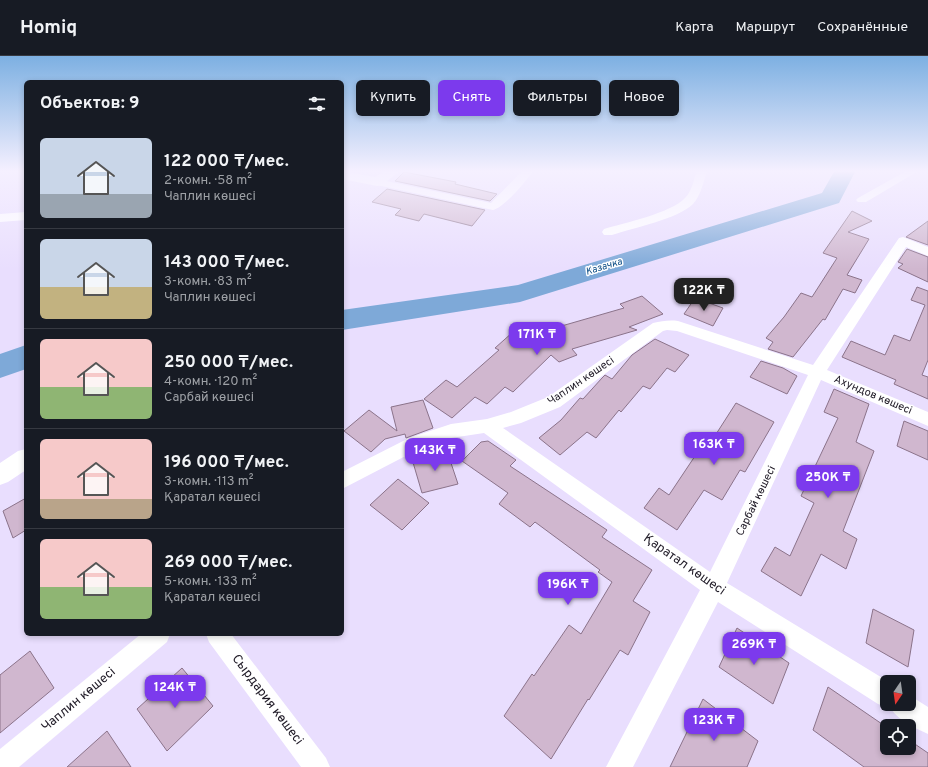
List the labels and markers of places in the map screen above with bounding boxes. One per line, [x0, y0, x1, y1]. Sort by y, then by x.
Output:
pin: 122K ₸ [671, 278, 737, 312]
pin: 171K ₸ [504, 322, 570, 356]
pin: 163K ₸ [681, 432, 747, 466]
pin: 143K ₸ [402, 438, 468, 472]
pin: 250K ₸ [795, 465, 861, 499]
pin: 196K ₸ [535, 572, 601, 606]
pin: 269K ₸ [721, 632, 787, 666]
pin: 124K ₸ [142, 675, 208, 709]
pin: 123K ₸ [681, 708, 747, 742]

